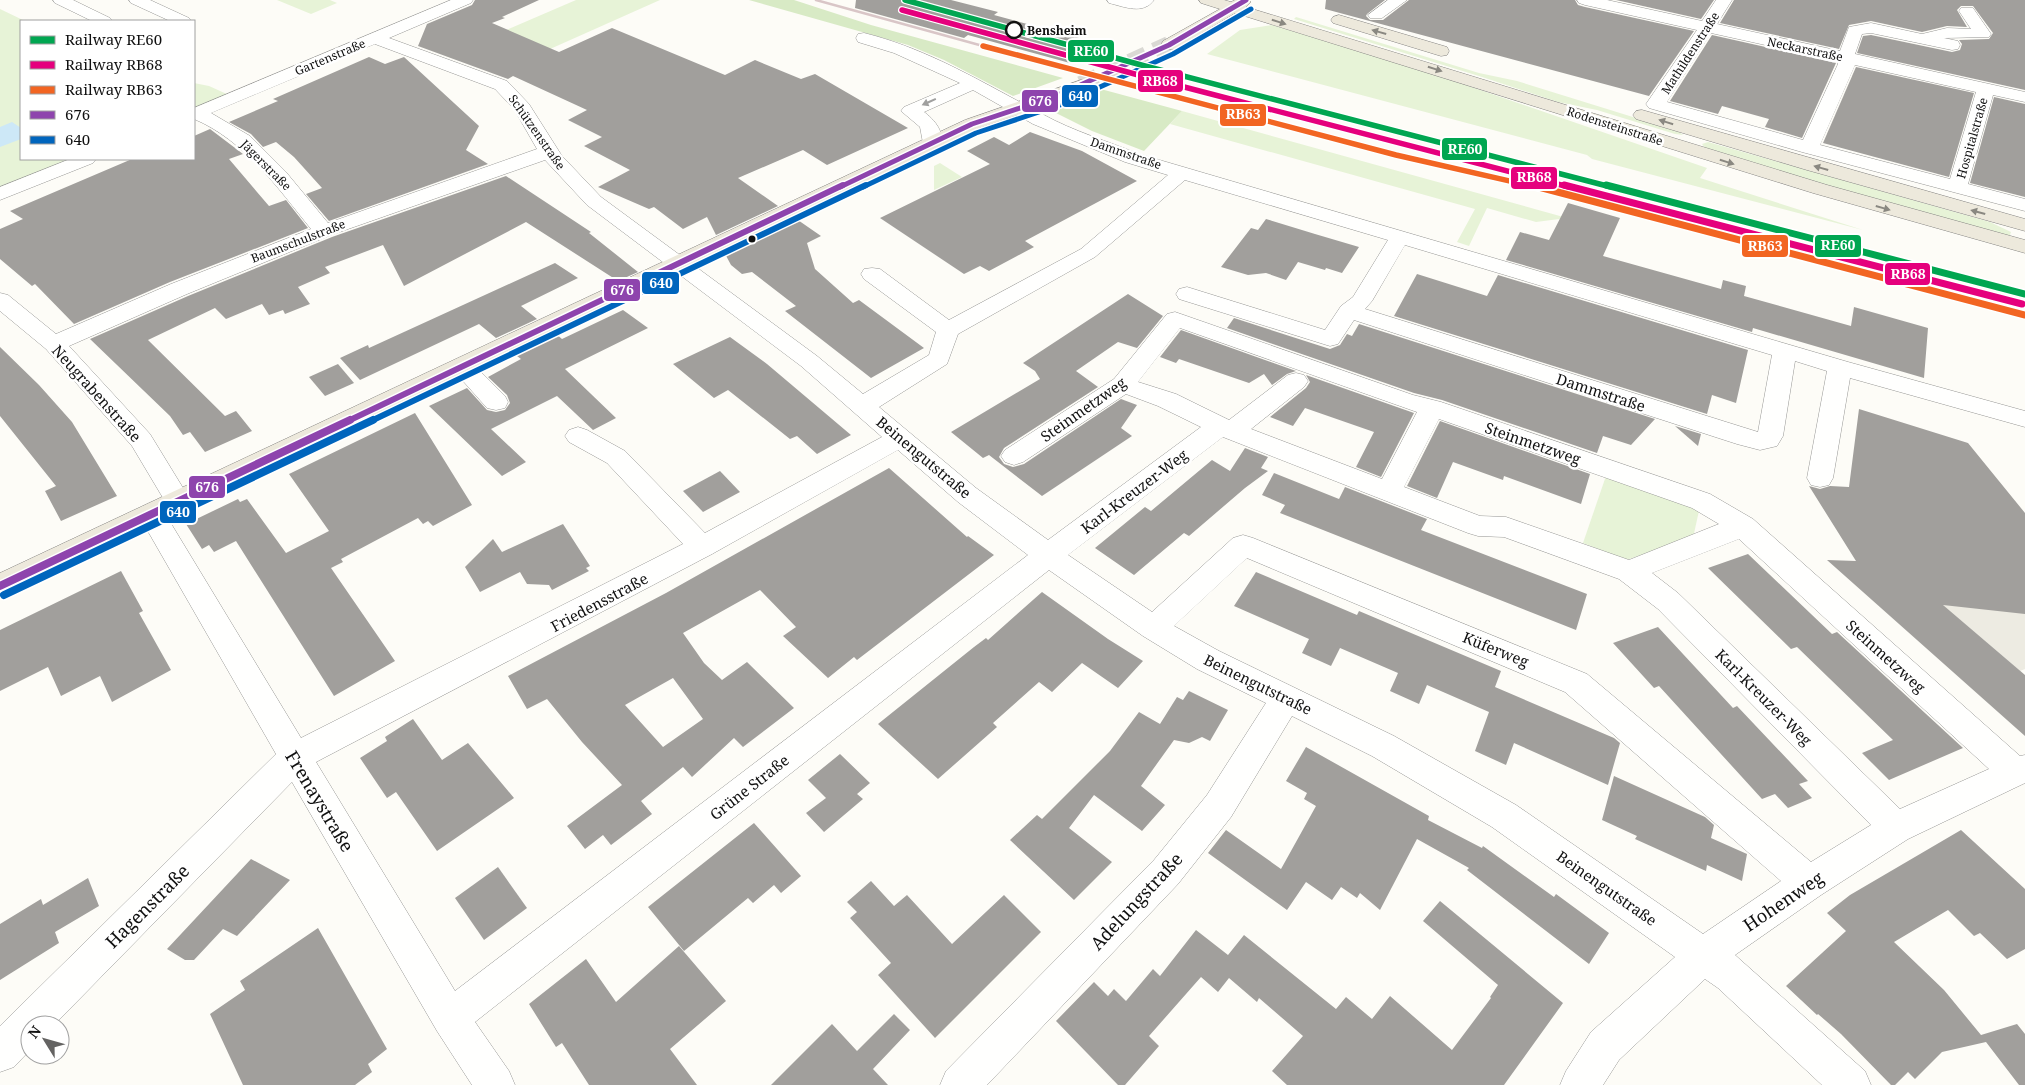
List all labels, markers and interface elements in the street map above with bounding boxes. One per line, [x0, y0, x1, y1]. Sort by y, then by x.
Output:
street label: Mathildenstraße [1657, 9, 1723, 97]
one-way arrow [1272, 18, 1287, 26]
legend [20, 20, 195, 160]
marker: Bensheim [1005, 21, 1023, 39]
place label: Bensheim [1027, 22, 1087, 39]
one-way arrow [1371, 27, 1386, 35]
text: Railway RE60 [65, 29, 162, 49]
street label: Neckarstraße [1766, 33, 1844, 65]
street label: Gartenstraße [292, 34, 368, 80]
line badge: RE60 [1067, 39, 1115, 63]
text: RE60 [1074, 41, 1109, 60]
text: Railway RB68 [65, 54, 163, 74]
one-way arrow [1427, 66, 1442, 73]
line badge: RB68 [1137, 69, 1184, 93]
text: RB68 [1142, 71, 1178, 90]
text: Railway RB63 [65, 79, 163, 99]
line badge: 640 [1061, 84, 1099, 108]
text: 640 [1068, 86, 1092, 105]
line badge: 676 [1021, 89, 1059, 113]
street label: Schützenstraße [505, 91, 569, 173]
text: 676 [1028, 91, 1052, 110]
street label: Hospitalstraße [1952, 95, 1992, 181]
one-way arrow [922, 99, 936, 107]
street label: Rodensteinstraße [1565, 102, 1665, 150]
line badge: RB63 [1219, 103, 1267, 127]
text: 676 [65, 104, 90, 124]
text: RB63 [1225, 104, 1261, 123]
one-way arrow [1658, 118, 1673, 126]
text: 640 [65, 129, 90, 149]
street label: Dammstraße [1088, 133, 1164, 173]
street label: Jägerstraße [236, 135, 295, 194]
line badge: RE60 [1441, 137, 1488, 161]
text: RE60 [1448, 139, 1483, 158]
one-way arrow [1720, 158, 1735, 166]
one-way arrow [1814, 164, 1829, 172]
line badge: RB68 [1510, 166, 1558, 190]
text: RB68 [1516, 167, 1552, 186]
one-way arrow [1875, 204, 1890, 212]
one-way arrow [1970, 208, 1985, 216]
street label: Baumschulstraße [248, 215, 348, 267]
unlabelled marker [747, 234, 757, 244]
line badge: RB63 [1741, 234, 1789, 258]
line badge: RE60 [1814, 234, 1862, 258]
text: RE60 [1821, 235, 1856, 254]
text: RB63 [1747, 236, 1783, 255]
line badge: RB68 [1884, 262, 1931, 286]
text: RB68 [1890, 264, 1926, 283]
line badge: 640 [641, 271, 680, 295]
text: 640 [649, 273, 673, 292]
line badge: 676 [603, 278, 641, 302]
text: 676 [610, 280, 634, 299]
street label: Neugrabenstraße [48, 340, 146, 446]
street label: Dammstraße [1554, 368, 1648, 416]
street label: Steinmetzweg [1036, 372, 1130, 446]
street label: Beinengutstraße [872, 411, 976, 503]
street label: Steinmetzweg [1482, 417, 1584, 469]
street label: Karl-Kreuzer-Weg [1077, 444, 1191, 538]
line badge: 676 [188, 475, 226, 499]
text: 676 [195, 477, 219, 496]
line badge: 640 [159, 500, 197, 524]
text: 640 [166, 502, 190, 521]
street label: Friedensstraße [547, 568, 651, 636]
street label: Steinmetzweg [1842, 615, 1930, 697]
street label: Küferweg [1460, 627, 1532, 671]
street label: Karl-Kreuzer-Weg [1711, 644, 1817, 750]
street label: Beinengutstraße [1201, 649, 1315, 719]
street label: Frenaystraße [280, 746, 360, 856]
street label: Grüne Straße [705, 750, 793, 824]
street label: Beinengutstraße [1553, 846, 1661, 930]
street label: Adelungstraße [1084, 847, 1188, 955]
street label: Hagenstraße [100, 859, 194, 953]
street label: Hohenweg [1738, 865, 1828, 937]
north arrow [20, 1015, 70, 1065]
text: N [23, 1022, 45, 1042]

